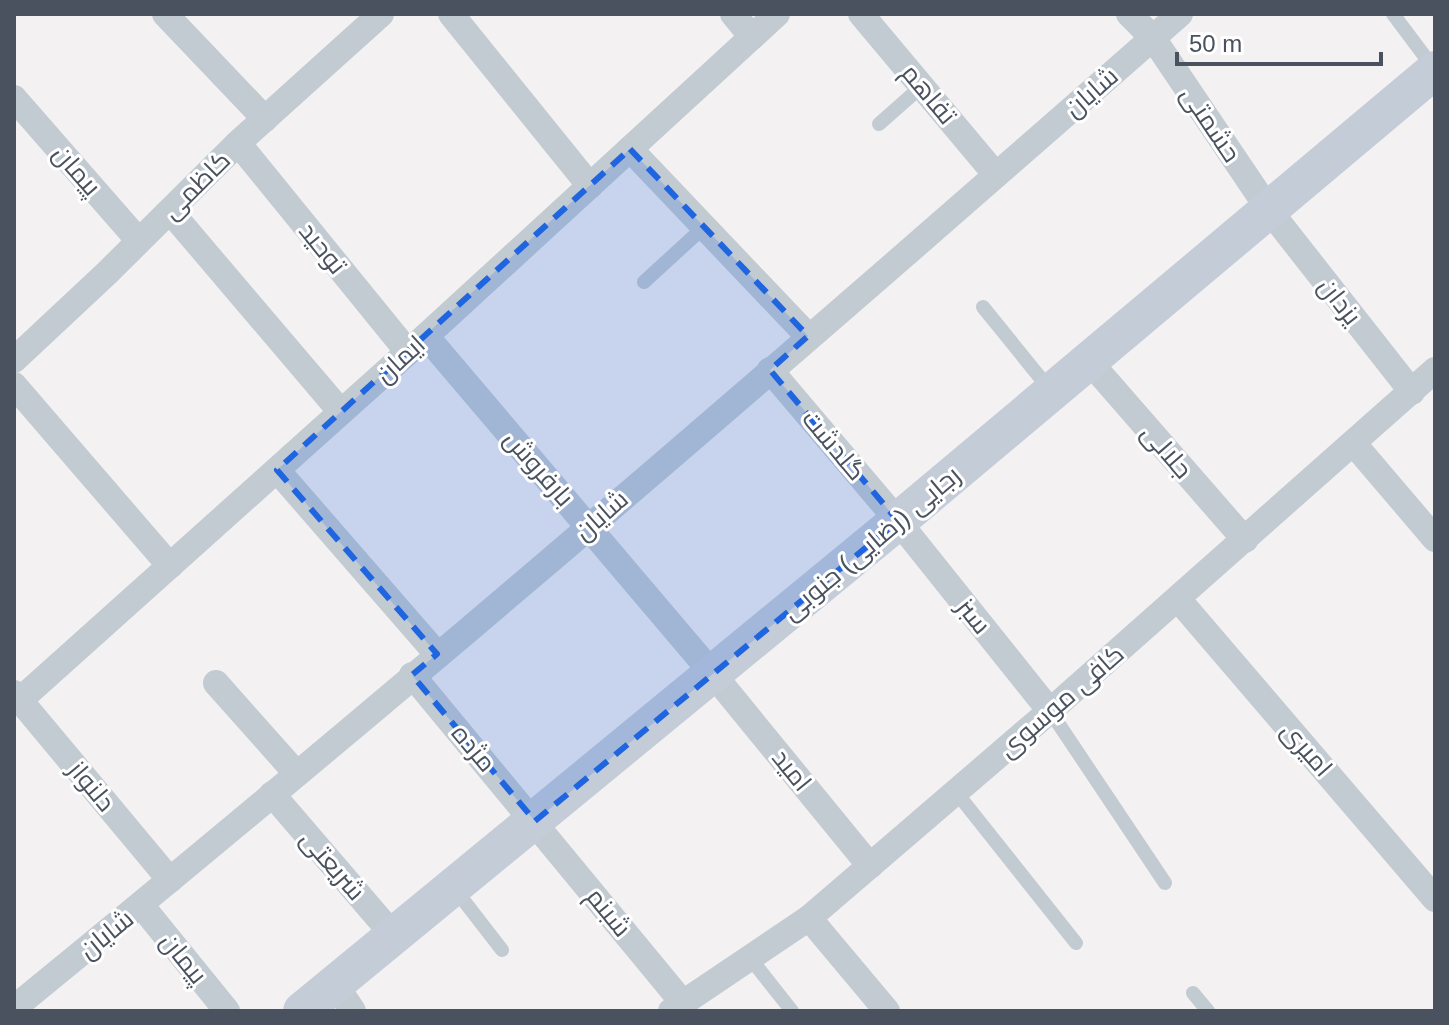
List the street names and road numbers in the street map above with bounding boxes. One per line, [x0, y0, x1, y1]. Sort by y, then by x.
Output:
street label: تفاهم [893, 58, 963, 132]
street label: شایان [1058, 61, 1124, 123]
street label: حشمتی [1174, 80, 1247, 168]
street label: پیمان [45, 139, 107, 203]
street label: کاظمی [156, 145, 237, 226]
street label: توحید [293, 216, 353, 280]
street label: یزدان [1312, 271, 1368, 331]
street label: ایمان [369, 329, 431, 389]
street label: گلدشت [796, 404, 872, 486]
street label: جلالی [1135, 418, 1199, 485]
street label: بارفروش [497, 424, 580, 513]
street label: رجایی (رضایی) جنوبی [776, 460, 967, 627]
street label: شایان [568, 484, 634, 546]
street label: سبز [949, 591, 997, 640]
street label: کافی موسوی [992, 638, 1130, 764]
street label: امیری [1275, 716, 1339, 782]
street label: مژده [446, 718, 502, 778]
street label: امید [766, 743, 818, 797]
street label: دلنواز [61, 753, 122, 817]
street label: شریعتی [294, 824, 372, 907]
street label: شبنم [578, 882, 638, 944]
street label: شایان [73, 903, 139, 965]
street label: پیمان [153, 926, 214, 991]

